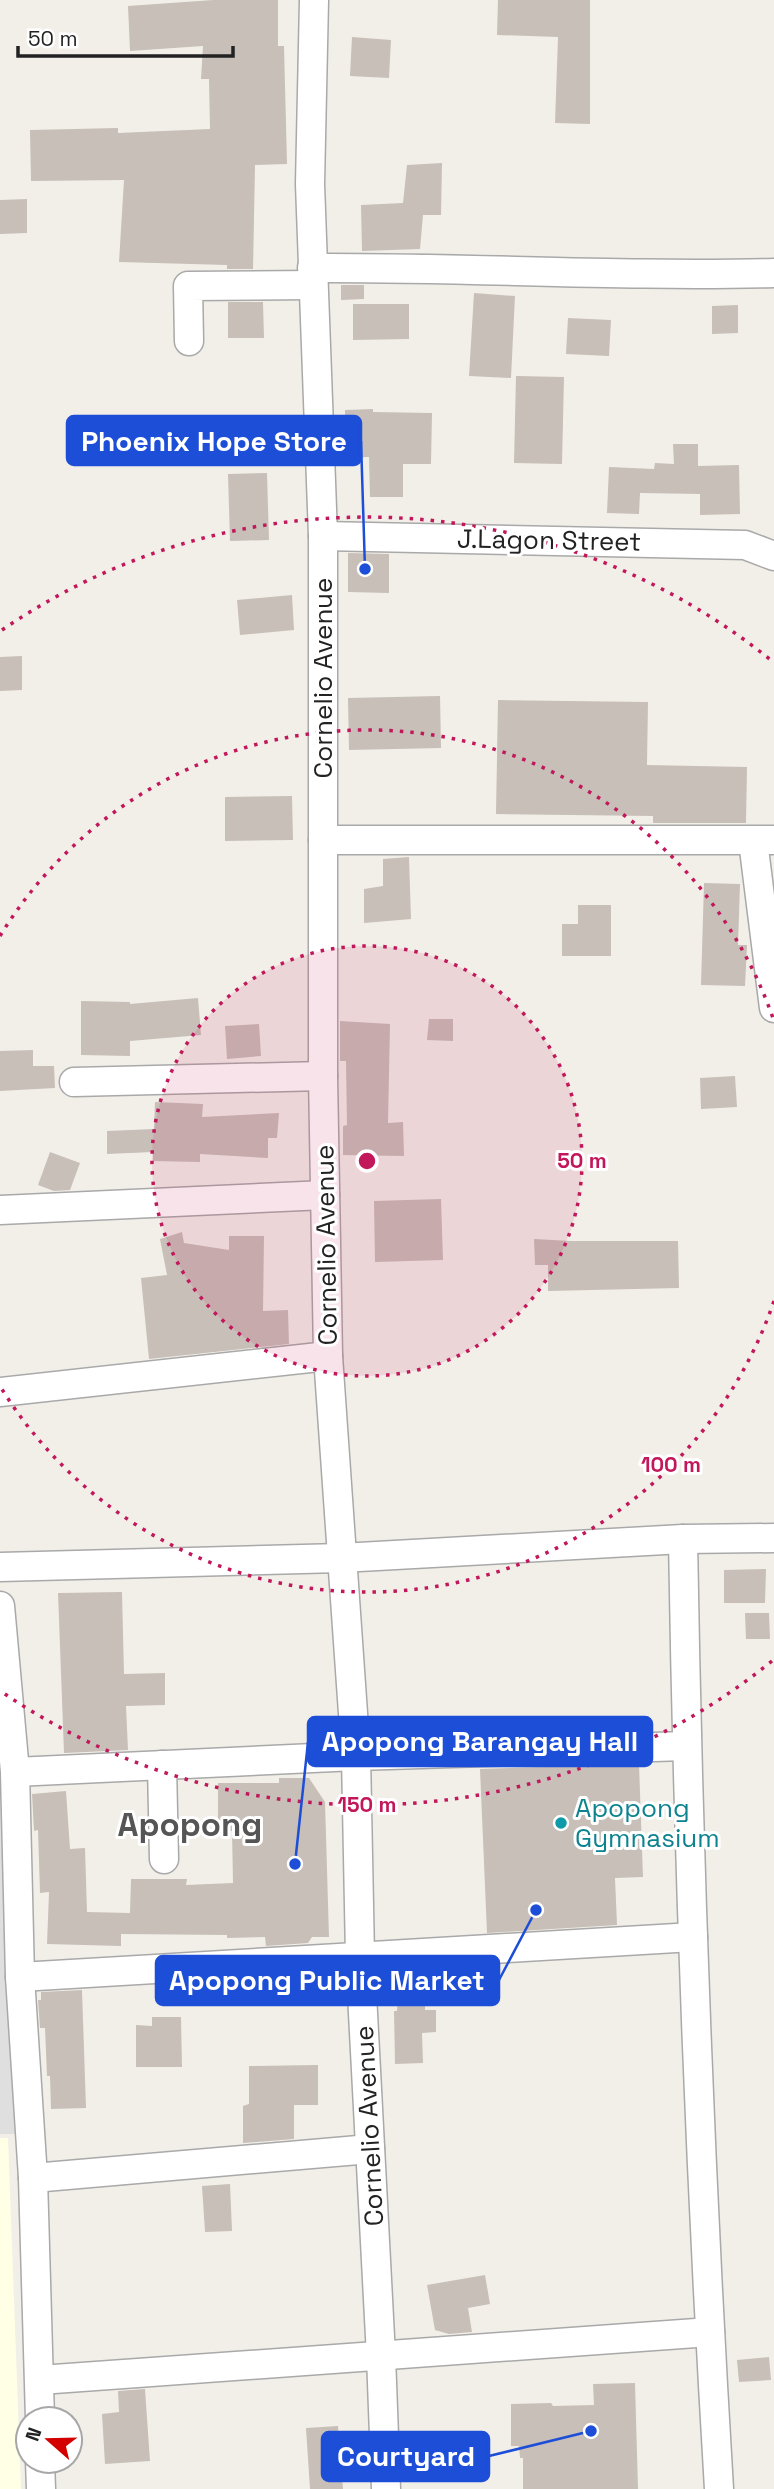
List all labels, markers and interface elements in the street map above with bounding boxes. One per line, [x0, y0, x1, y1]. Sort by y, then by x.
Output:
scale bar [18, 14, 233, 58]
text: 50 m [28, 25, 78, 52]
callout: Phoenix Hope Store [67, 416, 361, 465]
text: Phoenix Hope Store [81, 423, 347, 459]
street label: J.Lagon Street [457, 521, 641, 559]
street label: Cornelio Avenue [306, 578, 340, 778]
street label: Cornelio Avenue [307, 1144, 345, 1346]
text: 50 m [557, 1147, 607, 1174]
centre of rings [355, 1149, 379, 1173]
text: 100 m [641, 1451, 701, 1478]
callout: Apopong Barangay Hall [308, 1717, 652, 1766]
text: Apopong Barangay Hall [322, 1723, 638, 1759]
text: 150 m [338, 1791, 396, 1818]
place label: Apopong Gymnasium [575, 1791, 720, 1855]
district label: Apopong [118, 1804, 262, 1846]
marker: Apopong Gymnasium [553, 1815, 569, 1831]
callout: Apopong Public Market [156, 1956, 499, 2005]
text: Apopong Public Market [169, 1962, 485, 1998]
street label: Cornelio Avenue [347, 2025, 391, 2227]
north arrow [14, 2405, 84, 2475]
text: N [20, 2424, 47, 2445]
callout: Courtyard [322, 2432, 489, 2481]
text: Courtyard [337, 2438, 475, 2474]

